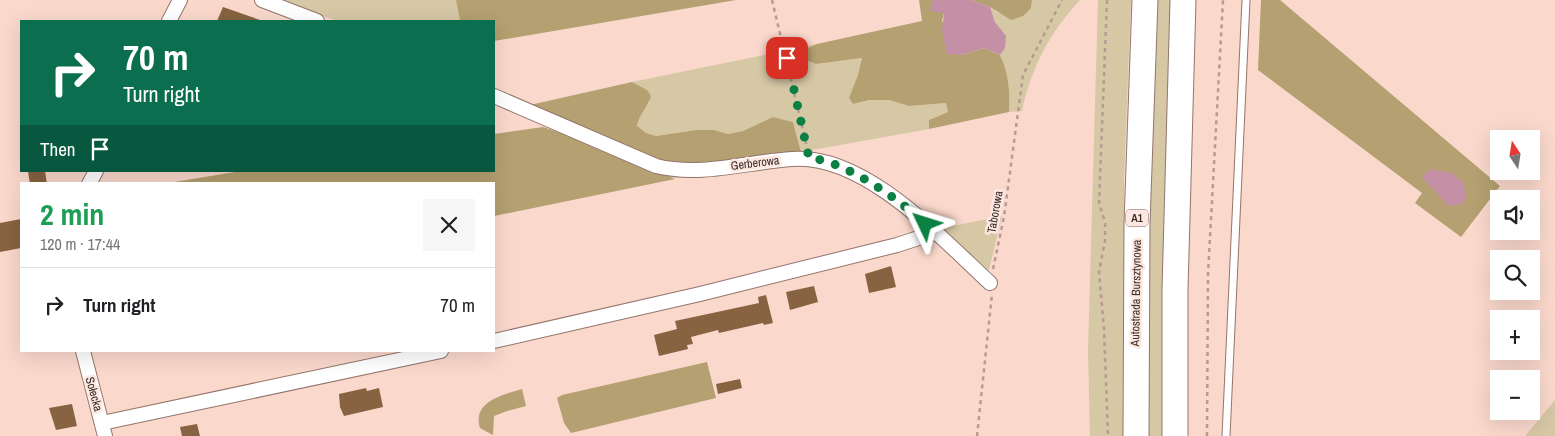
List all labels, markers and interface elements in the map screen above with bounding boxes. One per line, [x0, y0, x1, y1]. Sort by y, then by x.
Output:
text: 70 m [123, 34, 188, 81]
pin [766, 37, 808, 79]
icon: right [40, 40, 105, 105]
icon: arrive [773, 44, 801, 72]
text: Turn right [123, 79, 200, 109]
north arrow [1490, 130, 1540, 180]
map controls [1490, 130, 1540, 420]
icon: arrive [86, 135, 114, 163]
text: Then [40, 136, 76, 162]
street label: Gerberowa [730, 152, 781, 174]
street label: Taborowa [983, 189, 1007, 234]
button: sound [1490, 190, 1540, 240]
text: 2 min [40, 194, 104, 234]
position arrow [898, 197, 950, 249]
button: close [423, 199, 475, 251]
road number: A1 [1126, 210, 1148, 227]
text: 120 m · 17:44 [40, 233, 120, 255]
street label: Autostrada Bursztynowa [1127, 239, 1145, 347]
button: search [1490, 250, 1540, 300]
icon: right [40, 291, 68, 319]
text: Turn right [83, 292, 155, 318]
text: 70 m [440, 292, 475, 318]
button: + [1490, 310, 1540, 360]
button: − [1490, 370, 1540, 420]
street label: Sołecka [82, 375, 106, 413]

